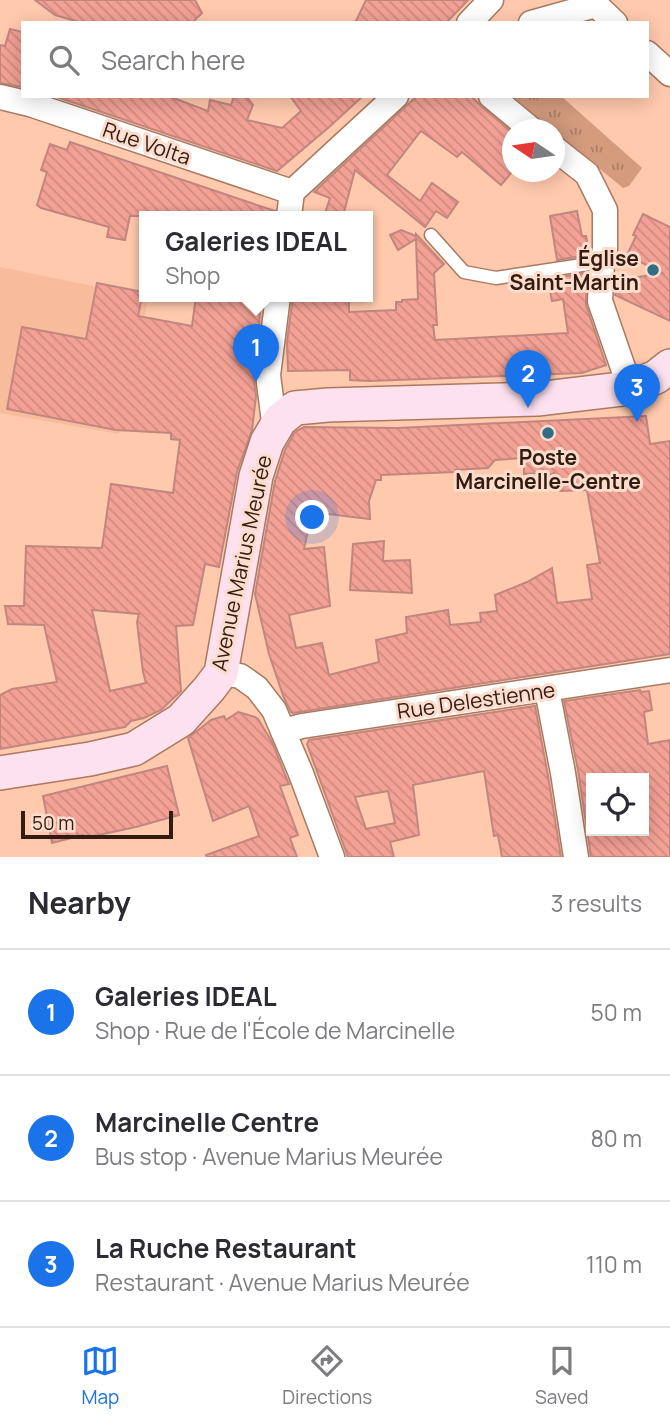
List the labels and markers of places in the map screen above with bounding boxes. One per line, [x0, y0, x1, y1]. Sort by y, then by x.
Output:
place label: Église Saint-Martin [510, 244, 639, 296]
marker: Église Saint-Martin [645, 262, 661, 278]
pin: 1 [233, 324, 279, 382]
pin: 2 [505, 350, 551, 408]
pin: 3 [614, 364, 660, 422]
marker: Poste Marcinelle-Centre [540, 425, 556, 441]
place label: Poste Marcinelle-Centre [455, 443, 641, 495]

